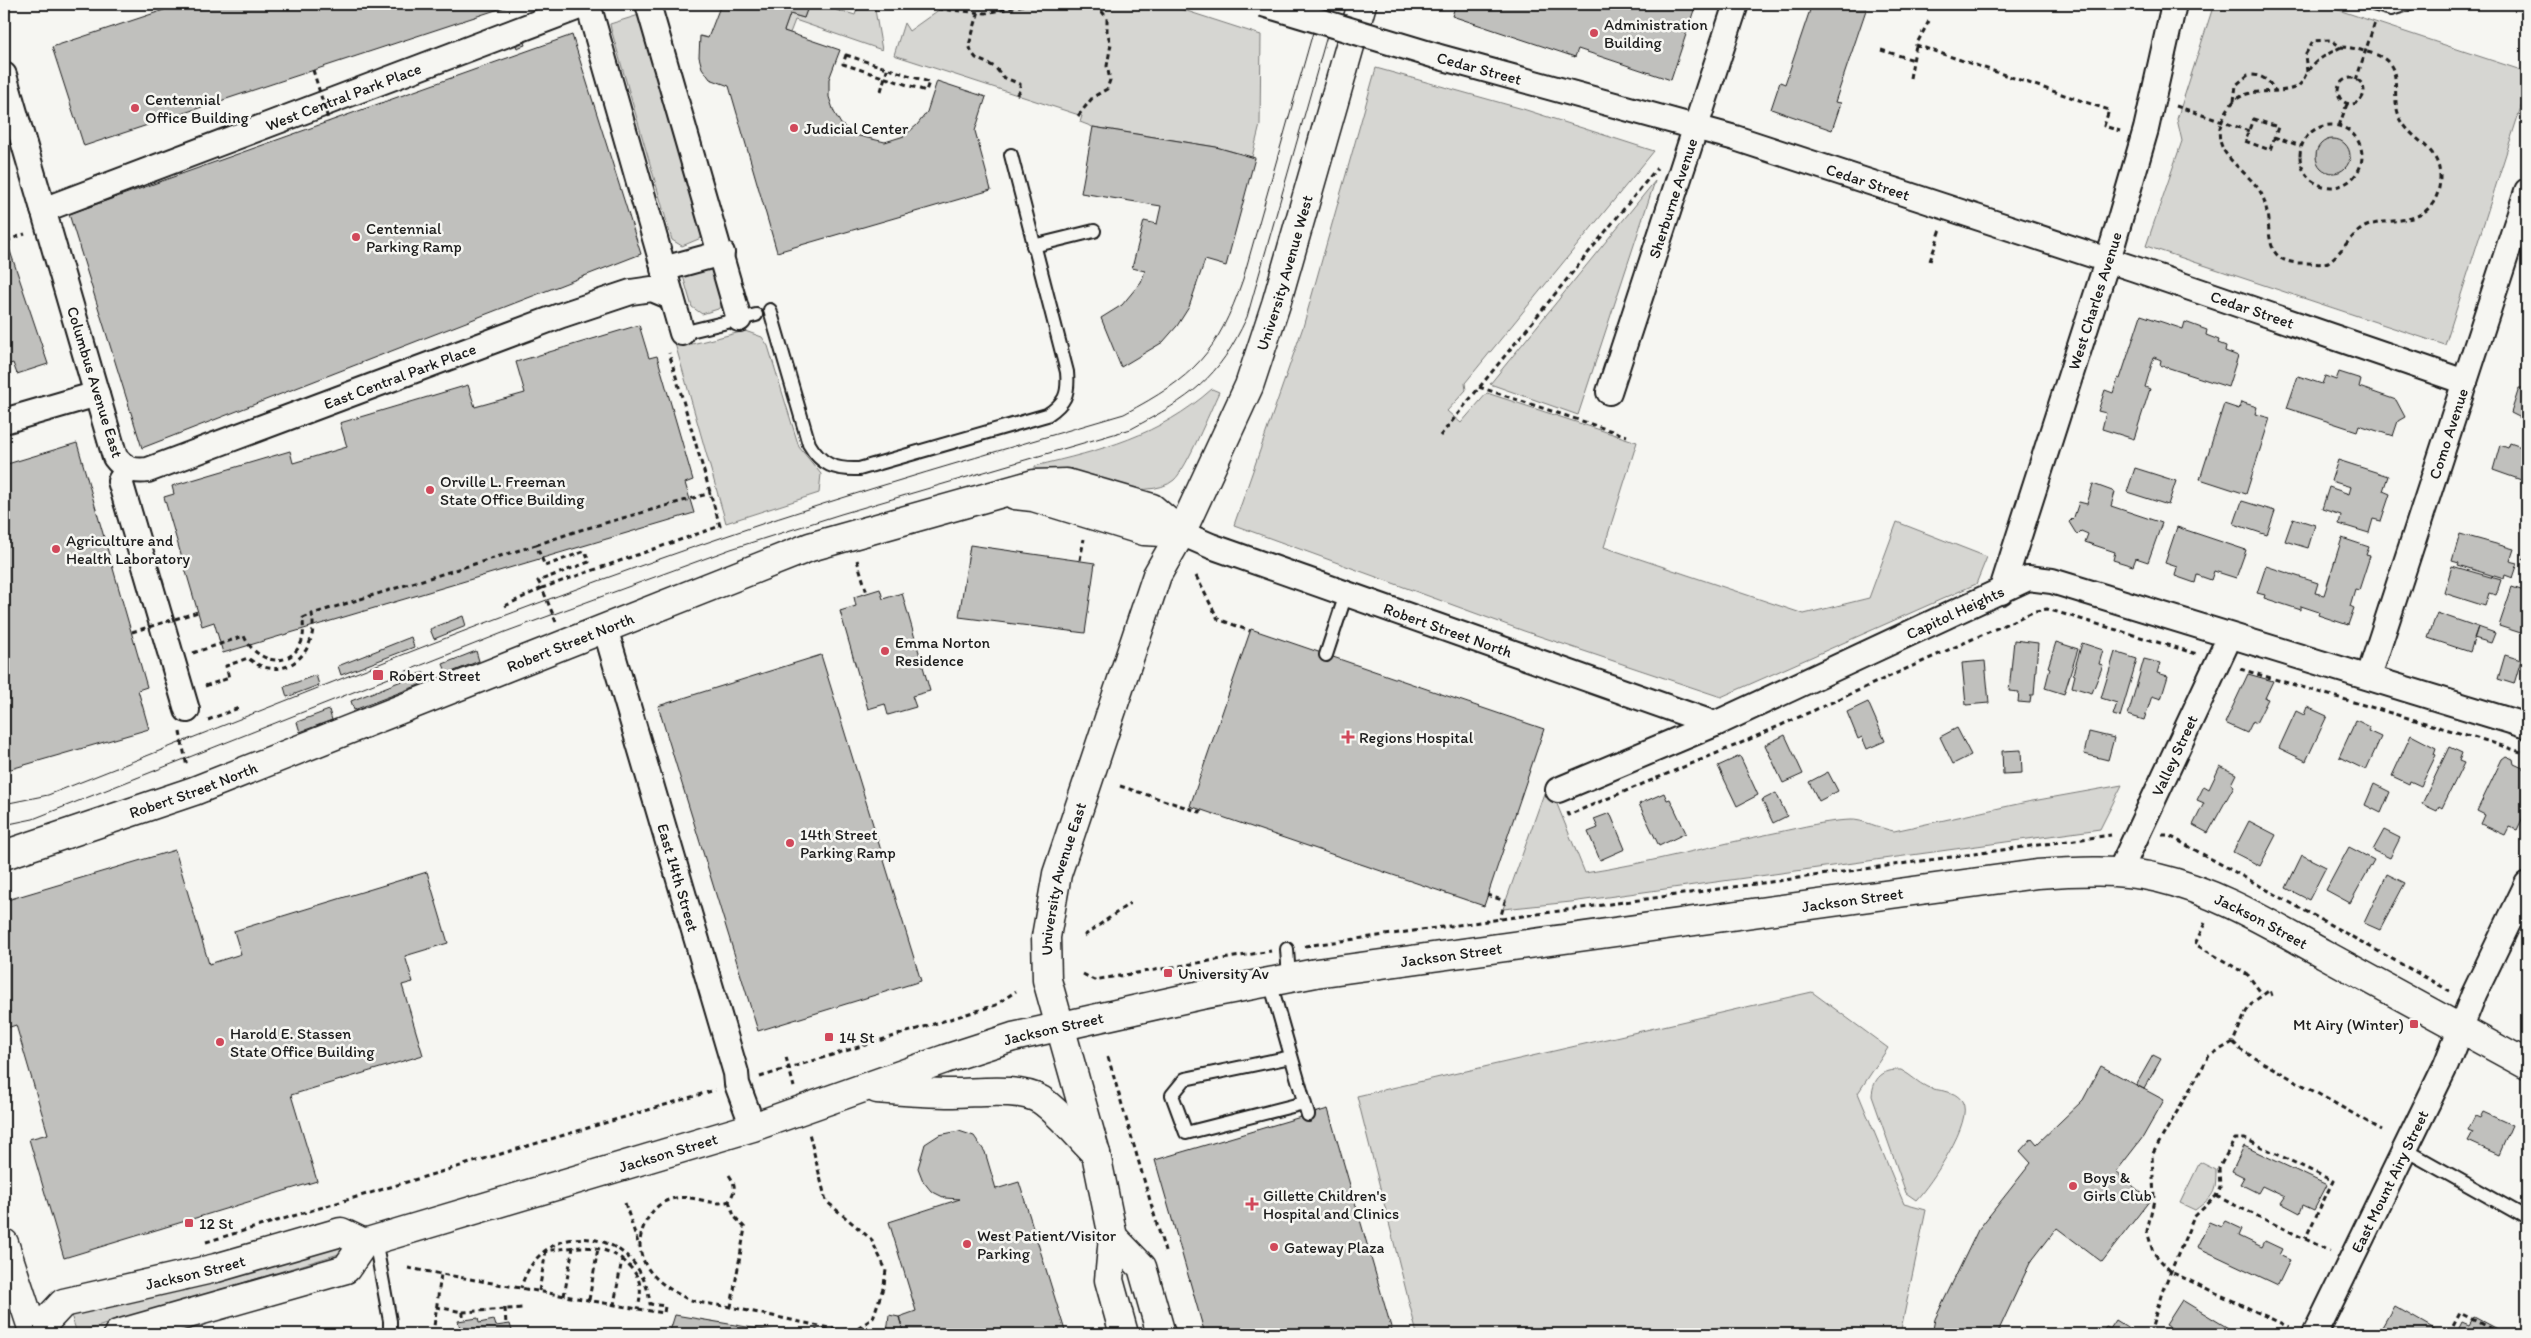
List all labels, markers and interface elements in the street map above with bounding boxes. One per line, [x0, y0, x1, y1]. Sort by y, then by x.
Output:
place label: Administration Building [1604, 15, 1708, 52]
marker: Administration Building [1588, 27, 1600, 39]
street label: Cedar Street [1435, 47, 1524, 89]
street label: West Central Park Place [263, 58, 424, 134]
place label: Centennial Office Building [145, 90, 250, 127]
marker: Centennial Office Building [129, 102, 141, 114]
place label: Judicial Center [804, 119, 909, 138]
marker: Judicial Center [788, 122, 800, 134]
street label: Sherburne Avenue [1644, 135, 1701, 261]
street label: Cedar Street [1824, 159, 1912, 204]
street label: University Avenue West [1252, 193, 1316, 353]
place label: Centennial Parking Ramp [366, 219, 462, 256]
street label: West Charles Avenue [2064, 229, 2125, 372]
marker: Centennial Parking Ramp [350, 231, 362, 243]
street label: Cedar Street [2208, 286, 2297, 332]
street label: Columbus Avenue East [63, 304, 127, 460]
street label: East Central Park Place [321, 339, 479, 413]
street label: Como Avenue [2424, 386, 2472, 481]
place label: Orville L. Freeman State Office Building [440, 472, 585, 509]
marker: Orville L. Freeman State Office Building [424, 484, 436, 496]
place label: Agriculture and Health Laboratory [66, 531, 190, 568]
marker: Agriculture and Health Laboratory [50, 543, 62, 555]
street label: Capitol Heights [1903, 581, 2007, 643]
street label: Robert Street North [1381, 598, 1515, 661]
street label: Robert Street North [504, 608, 637, 676]
place label: Emma Norton Residence [895, 633, 991, 670]
marker: Emma Norton Residence [879, 645, 891, 657]
place label: Robert Street [389, 666, 481, 685]
marker: Robert Street [371, 668, 385, 682]
street label: Valley Street [2147, 712, 2201, 799]
place label: Regions Hospital [1359, 728, 1474, 747]
marker: Regions Hospital [1341, 730, 1355, 744]
street label: Robert Street North [126, 757, 260, 822]
street label: University Avenue East [1036, 800, 1090, 956]
street label: East 14th Street [654, 821, 703, 934]
place label: 14th Street Parking Ramp [800, 825, 896, 862]
marker: 14th Street Parking Ramp [784, 837, 796, 849]
street label: Jackson Street [1801, 883, 1904, 916]
street label: Jackson Street [2212, 889, 2311, 953]
street label: Jackson Street [1399, 938, 1503, 971]
place label: University Av [1178, 964, 1269, 983]
marker: University Av [1162, 967, 1174, 979]
street label: Jackson Street [1001, 1008, 1105, 1049]
place label: Mt Airy (Winter) [2293, 1015, 2404, 1034]
marker: Mt Airy (Winter) [2408, 1018, 2420, 1030]
place label: Harold E. Stassen State Office Building [230, 1024, 375, 1061]
place label: 14 St [839, 1028, 875, 1047]
marker: 14 St [823, 1031, 835, 1043]
marker: Harold E. Stassen State Office Building [214, 1036, 226, 1048]
street label: East Mount Airy Street [2347, 1107, 2432, 1256]
street label: Jackson Street [616, 1129, 720, 1176]
place label: Boys & Girls Club [2083, 1168, 2152, 1205]
marker: Boys & Girls Club [2067, 1180, 2079, 1192]
place label: Gillette Children's Hospital and Clinics [1263, 1186, 1399, 1223]
marker: Gillette Children's Hospital and Clinics [1245, 1197, 1259, 1211]
place label: 12 St [199, 1214, 233, 1233]
marker: 12 St [183, 1217, 195, 1229]
place label: West Patient/Visitor Parking [977, 1226, 1117, 1263]
marker: West Patient/Visitor Parking [961, 1238, 973, 1250]
place label: Gateway Plaza [1284, 1238, 1385, 1257]
marker: Gateway Plaza [1268, 1241, 1280, 1253]
street label: Jackson Street [143, 1251, 247, 1293]

